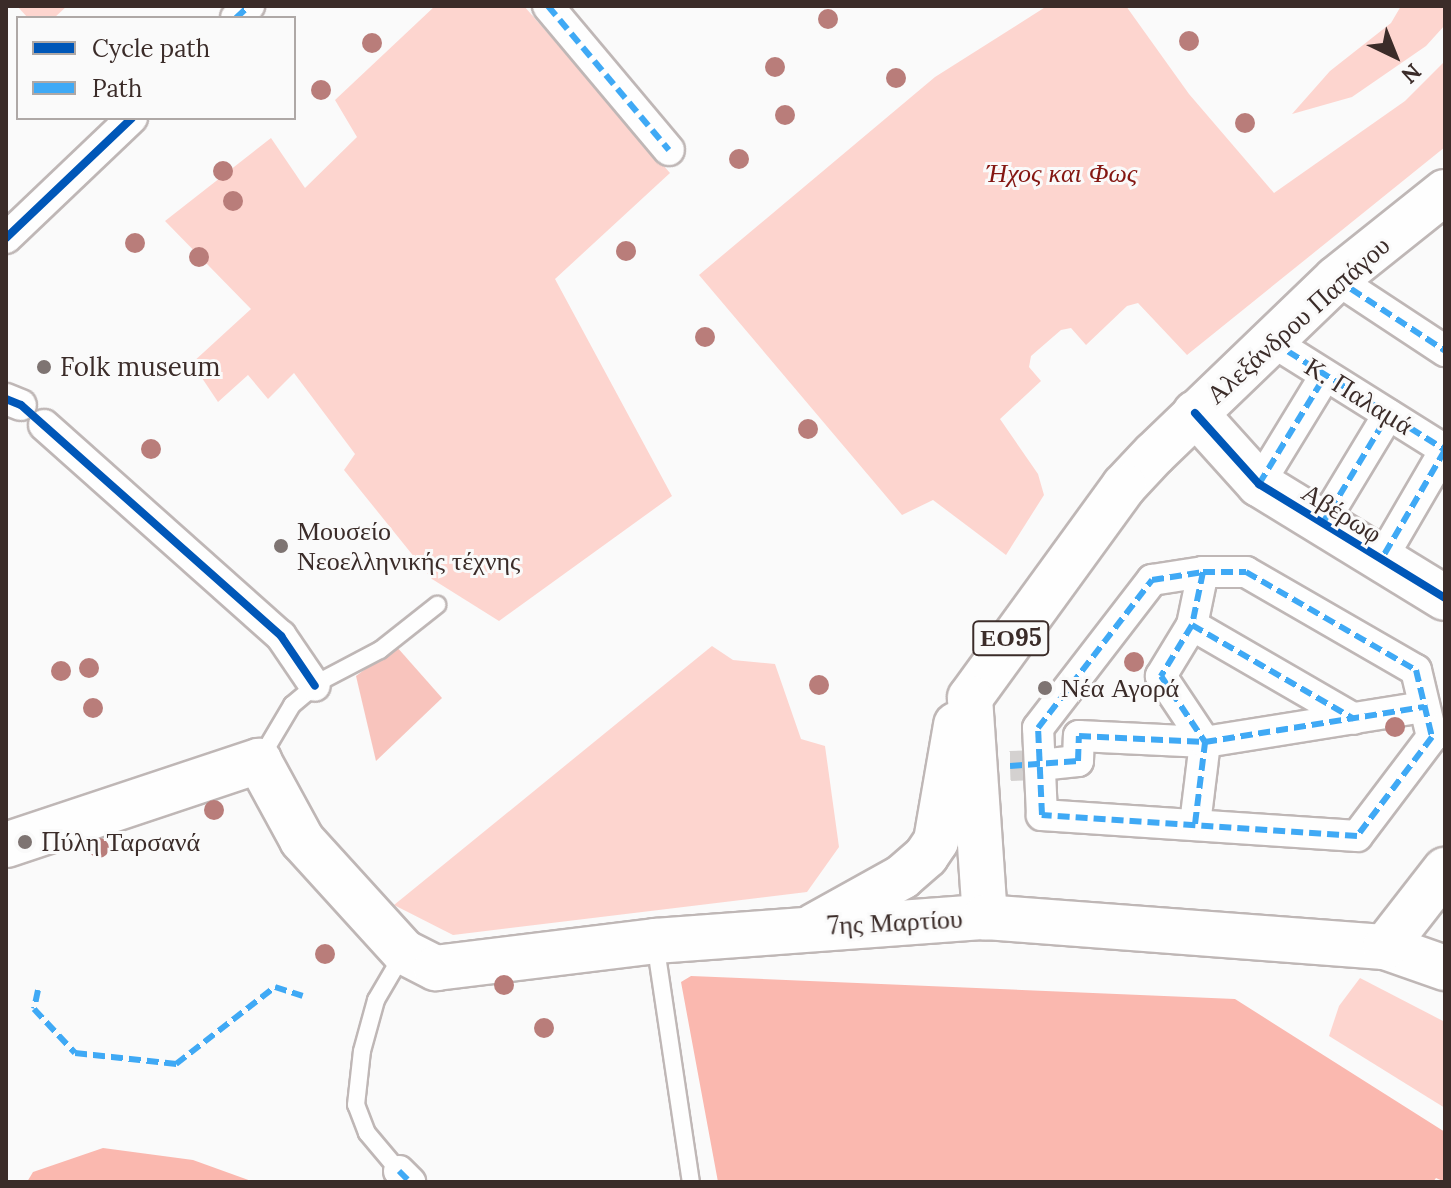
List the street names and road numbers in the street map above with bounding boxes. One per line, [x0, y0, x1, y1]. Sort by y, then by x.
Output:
street label: Αλεξάνδρου Παπάγου [1200, 230, 1396, 410]
street label: Κ. Παλαμά [1299, 351, 1419, 441]
street label: Αβέρωφ [1296, 476, 1388, 550]
road number: ΕΟ95 [971, 618, 1051, 658]
street label: 7ης Μαρτίου [826, 903, 964, 941]

